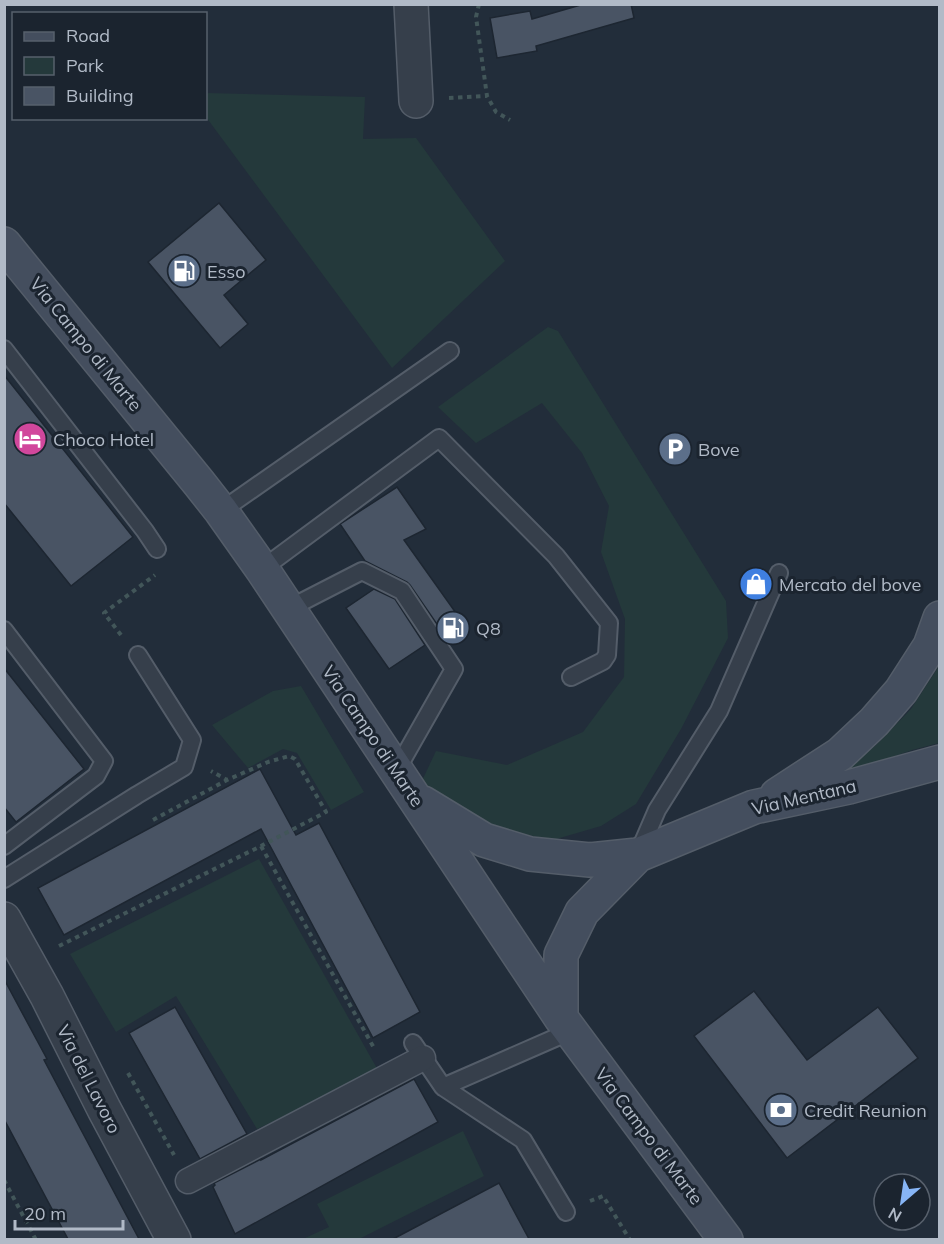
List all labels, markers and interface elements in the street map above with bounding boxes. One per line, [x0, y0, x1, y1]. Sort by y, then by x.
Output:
legend [12, 12, 207, 120]
text: Road [66, 24, 110, 47]
text: Park [66, 54, 105, 77]
text: Building [66, 84, 134, 107]
fuel station icon: Esso [166, 253, 202, 289]
place label: Esso [207, 260, 246, 283]
street label: Via Campo di Marte [25, 272, 147, 416]
hotel icon: Choco Hotel [12, 421, 48, 457]
place label: Choco Hotel [53, 428, 154, 451]
parking icon: Bove [657, 431, 693, 467]
place label: Bove [698, 438, 740, 461]
shop icon: Mercato del bove [738, 566, 774, 602]
place label: Mercato del bove [779, 573, 921, 596]
fuel station icon: Q8 [435, 610, 471, 646]
place label: Q8 [476, 617, 501, 640]
street label: Via Campo di Marte [317, 661, 429, 811]
street label: Via Mentana [749, 774, 859, 820]
street label: Via del Lavoro [52, 1021, 126, 1137]
street label: Via Campo di Marte [590, 1063, 708, 1209]
bank icon: Credit Reunion [763, 1092, 799, 1128]
place label: Credit Reunion [804, 1099, 927, 1122]
north arrow [872, 1172, 932, 1232]
scale bar [15, 1193, 123, 1231]
text: 20 m [24, 1202, 66, 1225]
text: N [885, 1203, 905, 1227]

